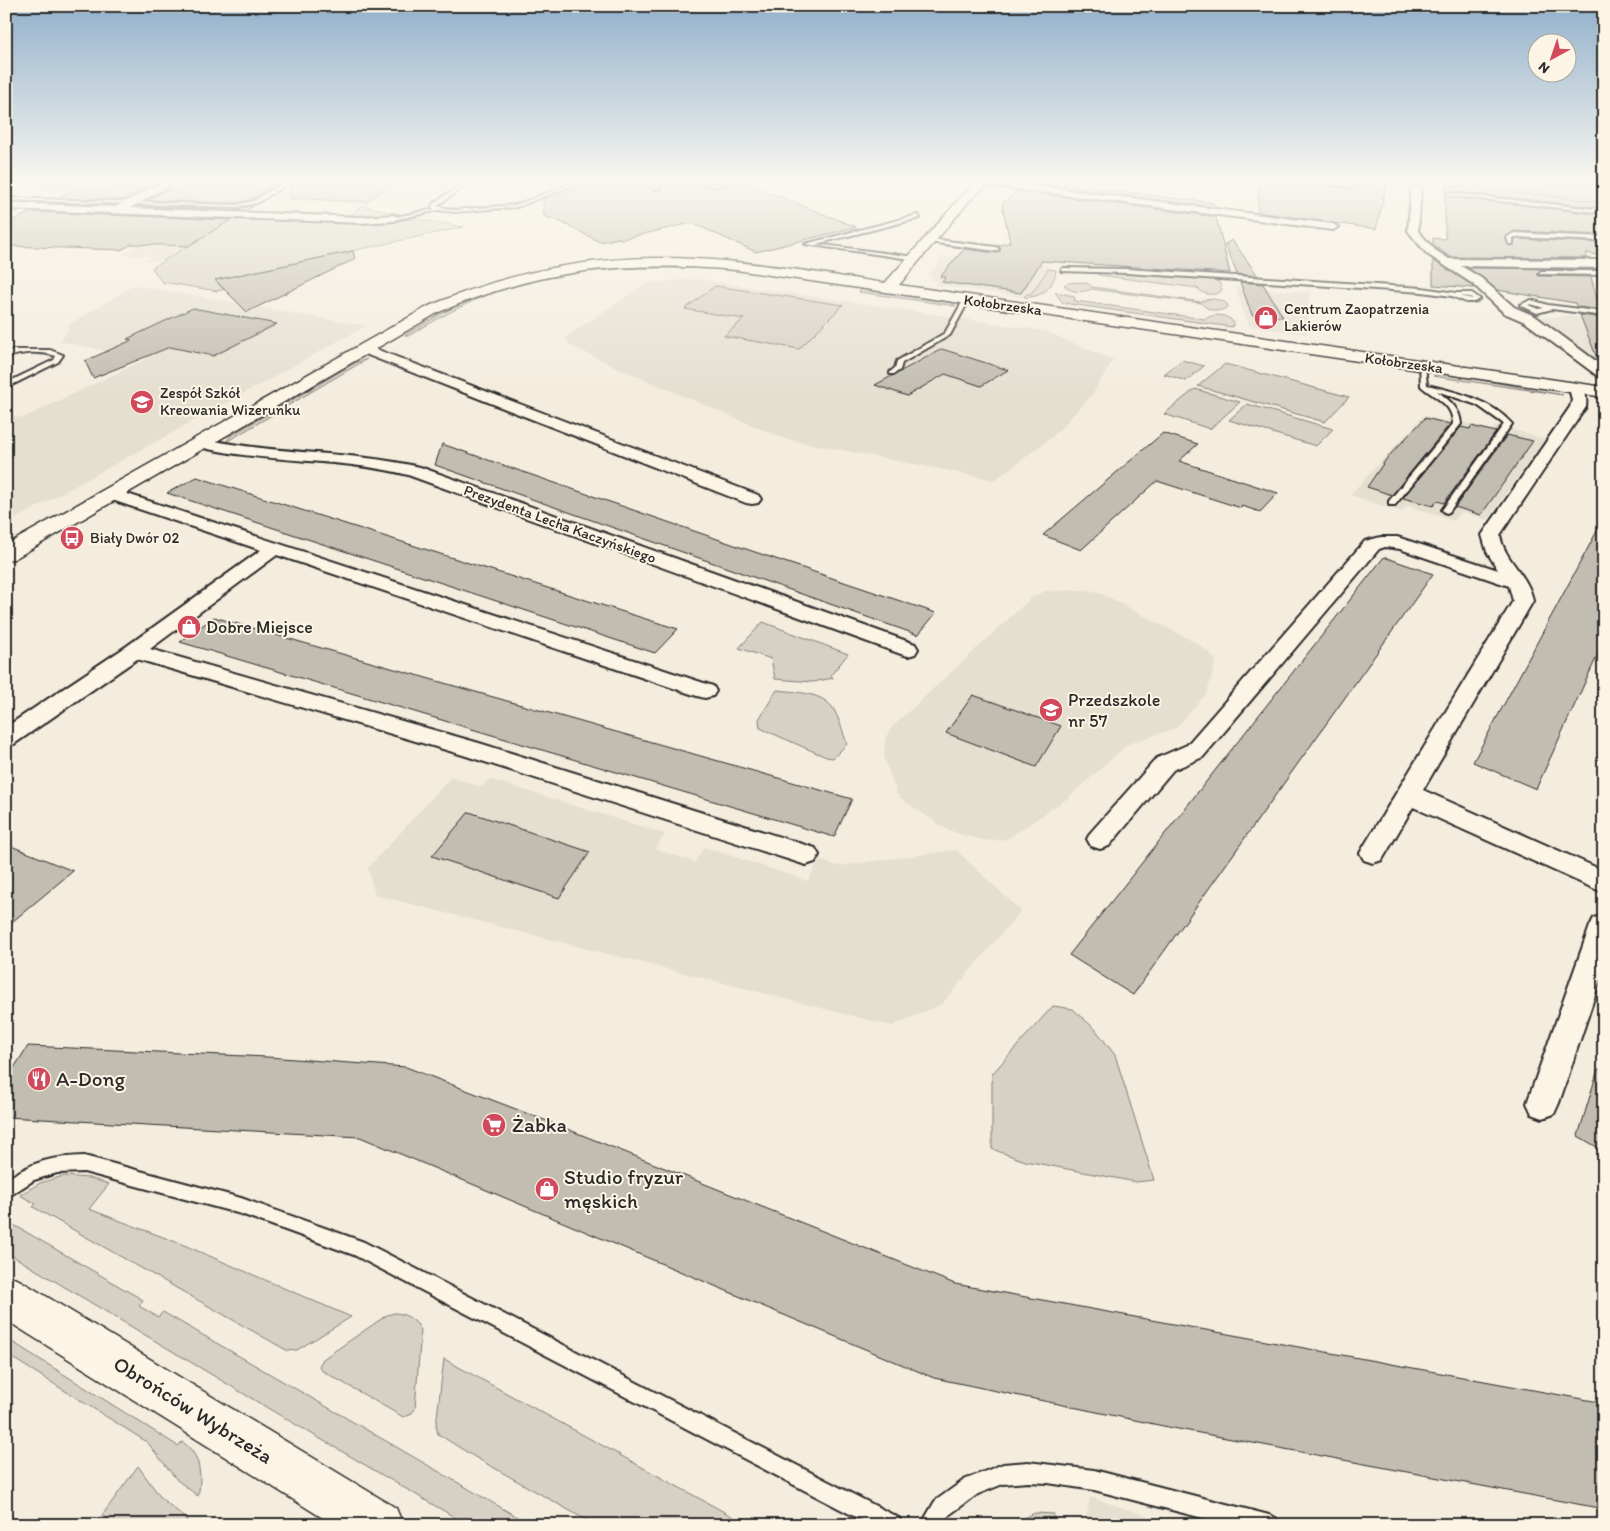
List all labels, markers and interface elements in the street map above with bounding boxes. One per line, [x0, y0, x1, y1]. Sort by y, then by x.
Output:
north arrow [1528, 32, 1578, 82]
text: N [1535, 58, 1553, 77]
street label: Kołobrzeska [963, 291, 1043, 319]
place label: Centrum Zaopatrzenia Lakierów [1284, 300, 1430, 335]
shop icon: Centrum Zaopatrzenia Lakierów [1253, 305, 1279, 331]
street label: Kołobrzeska [1364, 349, 1444, 377]
place label: Zespół Szkół Kreowania Wizerunku [160, 384, 301, 419]
school or university icon: Zespół Szkół Kreowania Wizerunku [129, 389, 155, 415]
street label: Prezydenta Lecha Kaczyńskiego [461, 481, 659, 567]
bus stop icon: Biały Dwór 02 [59, 525, 85, 551]
place label: Biały Dwór 02 [90, 529, 180, 547]
shop icon: Dobre Miejsce [176, 614, 202, 640]
place label: Dobre Miejsce [206, 616, 313, 638]
place label: Przedszkole nr 57 [1068, 689, 1160, 732]
school or university icon: Przedszkole nr 57 [1038, 697, 1064, 723]
restaurant icon: A-Dong [26, 1066, 52, 1092]
place label: A-Dong [56, 1066, 125, 1091]
supermarket icon: Żabka [481, 1112, 507, 1138]
place label: Żabka [512, 1112, 567, 1137]
place label: Studio fryzur męskich [564, 1164, 684, 1213]
shop icon: Studio fryzur męskich [534, 1176, 560, 1202]
street label: Obrońców Wybrzeża [109, 1350, 277, 1469]

